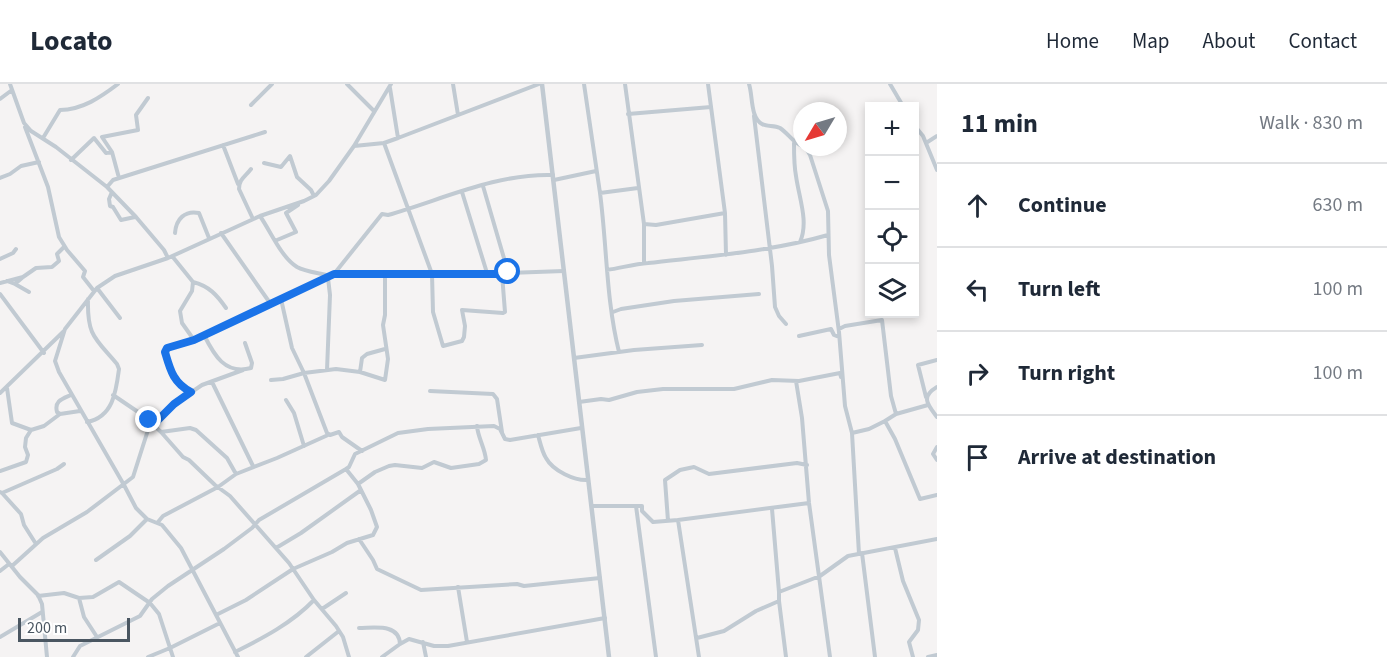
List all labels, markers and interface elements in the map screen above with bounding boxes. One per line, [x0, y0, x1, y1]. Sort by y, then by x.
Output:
text: Locato [30, 21, 112, 61]
text: Home [1046, 26, 1099, 56]
text: Map [1132, 26, 1170, 56]
text: About [1203, 26, 1255, 56]
text: Contact [1288, 26, 1357, 56]
north arrow [793, 102, 847, 156]
map controls [865, 102, 919, 318]
button: + [865, 102, 919, 156]
text: 11 min [961, 105, 1038, 142]
text: Walk · 830 m [1259, 109, 1363, 137]
button: − [865, 156, 919, 210]
icon: ahead [961, 189, 994, 222]
text: Continue [1018, 189, 1107, 221]
text: 630 m [1313, 191, 1363, 219]
button: locate [865, 210, 919, 264]
route start [494, 258, 520, 284]
button: layers [865, 264, 919, 318]
icon: left [961, 273, 994, 306]
text: Turn left [1018, 273, 1100, 305]
text: 100 m [1313, 275, 1363, 303]
icon: right [961, 357, 994, 390]
text: Turn right [1018, 357, 1115, 389]
text: 100 m [1313, 359, 1363, 387]
route end [135, 406, 161, 432]
icon: arrive [961, 441, 994, 474]
text: Arrive at destination [1018, 441, 1216, 473]
scale bar [18, 615, 130, 642]
text: 200 m [27, 617, 67, 639]

